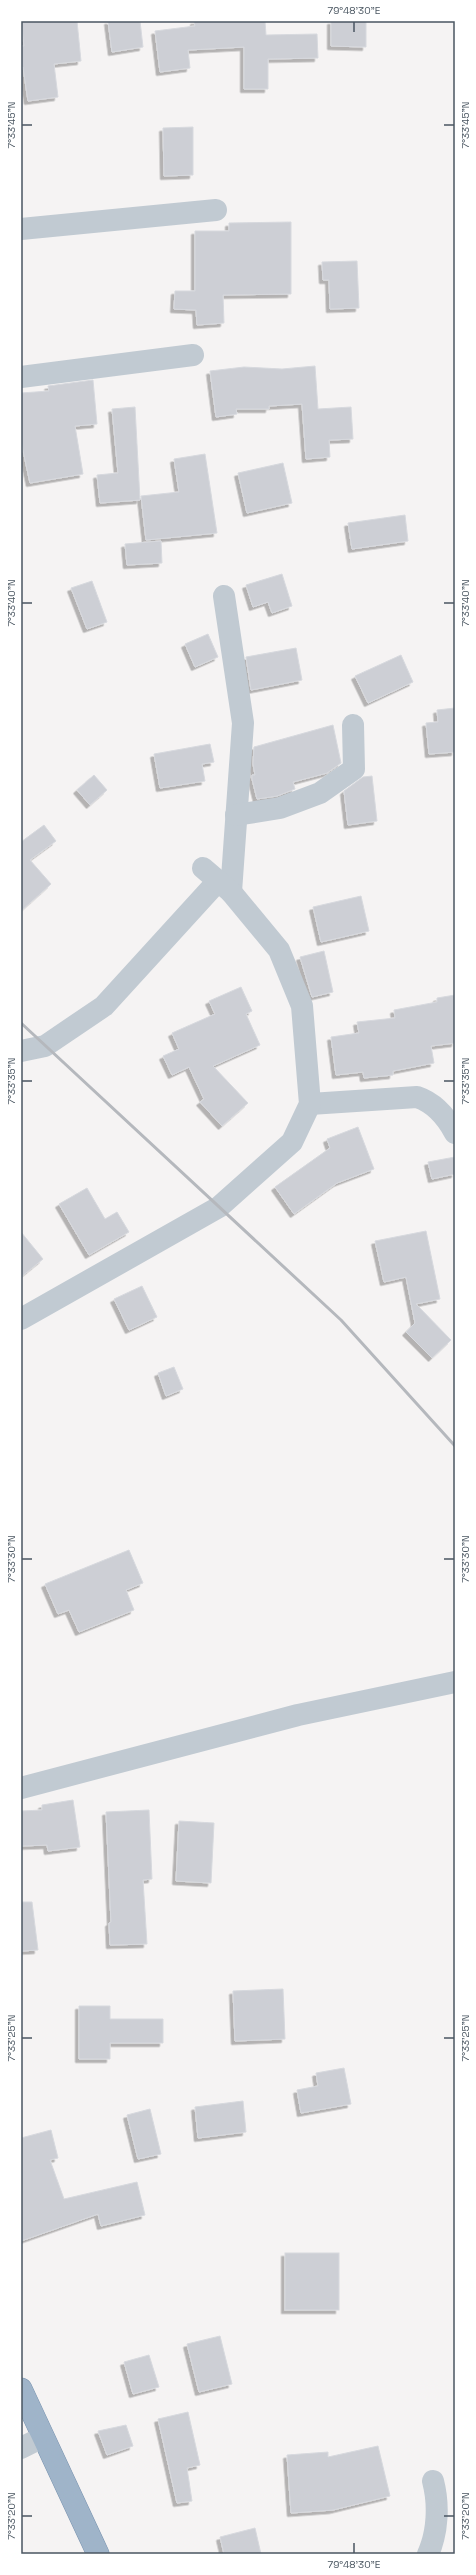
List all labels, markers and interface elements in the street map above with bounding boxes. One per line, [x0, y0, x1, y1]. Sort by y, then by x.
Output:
text: 79°48'30"E [328, 4, 381, 17]
text: 7°33'45"N [5, 102, 18, 148]
text: 7°33'45"N [459, 102, 472, 148]
text: 7°33'40"N [5, 579, 18, 627]
text: 7°33'40"N [459, 579, 472, 627]
text: 7°33'35"N [5, 1058, 18, 1104]
text: 7°33'35"N [459, 1058, 472, 1104]
text: 7°33'30"N [5, 1535, 18, 1583]
text: 7°33'30"N [459, 1535, 472, 1583]
text: 7°33'25"N [5, 2015, 18, 2061]
text: 7°33'25"N [459, 2015, 472, 2061]
text: 7°33'20"N [5, 2492, 18, 2540]
text: 7°33'20"N [459, 2492, 472, 2540]
text: 79°48'30"E [328, 2558, 381, 2571]

